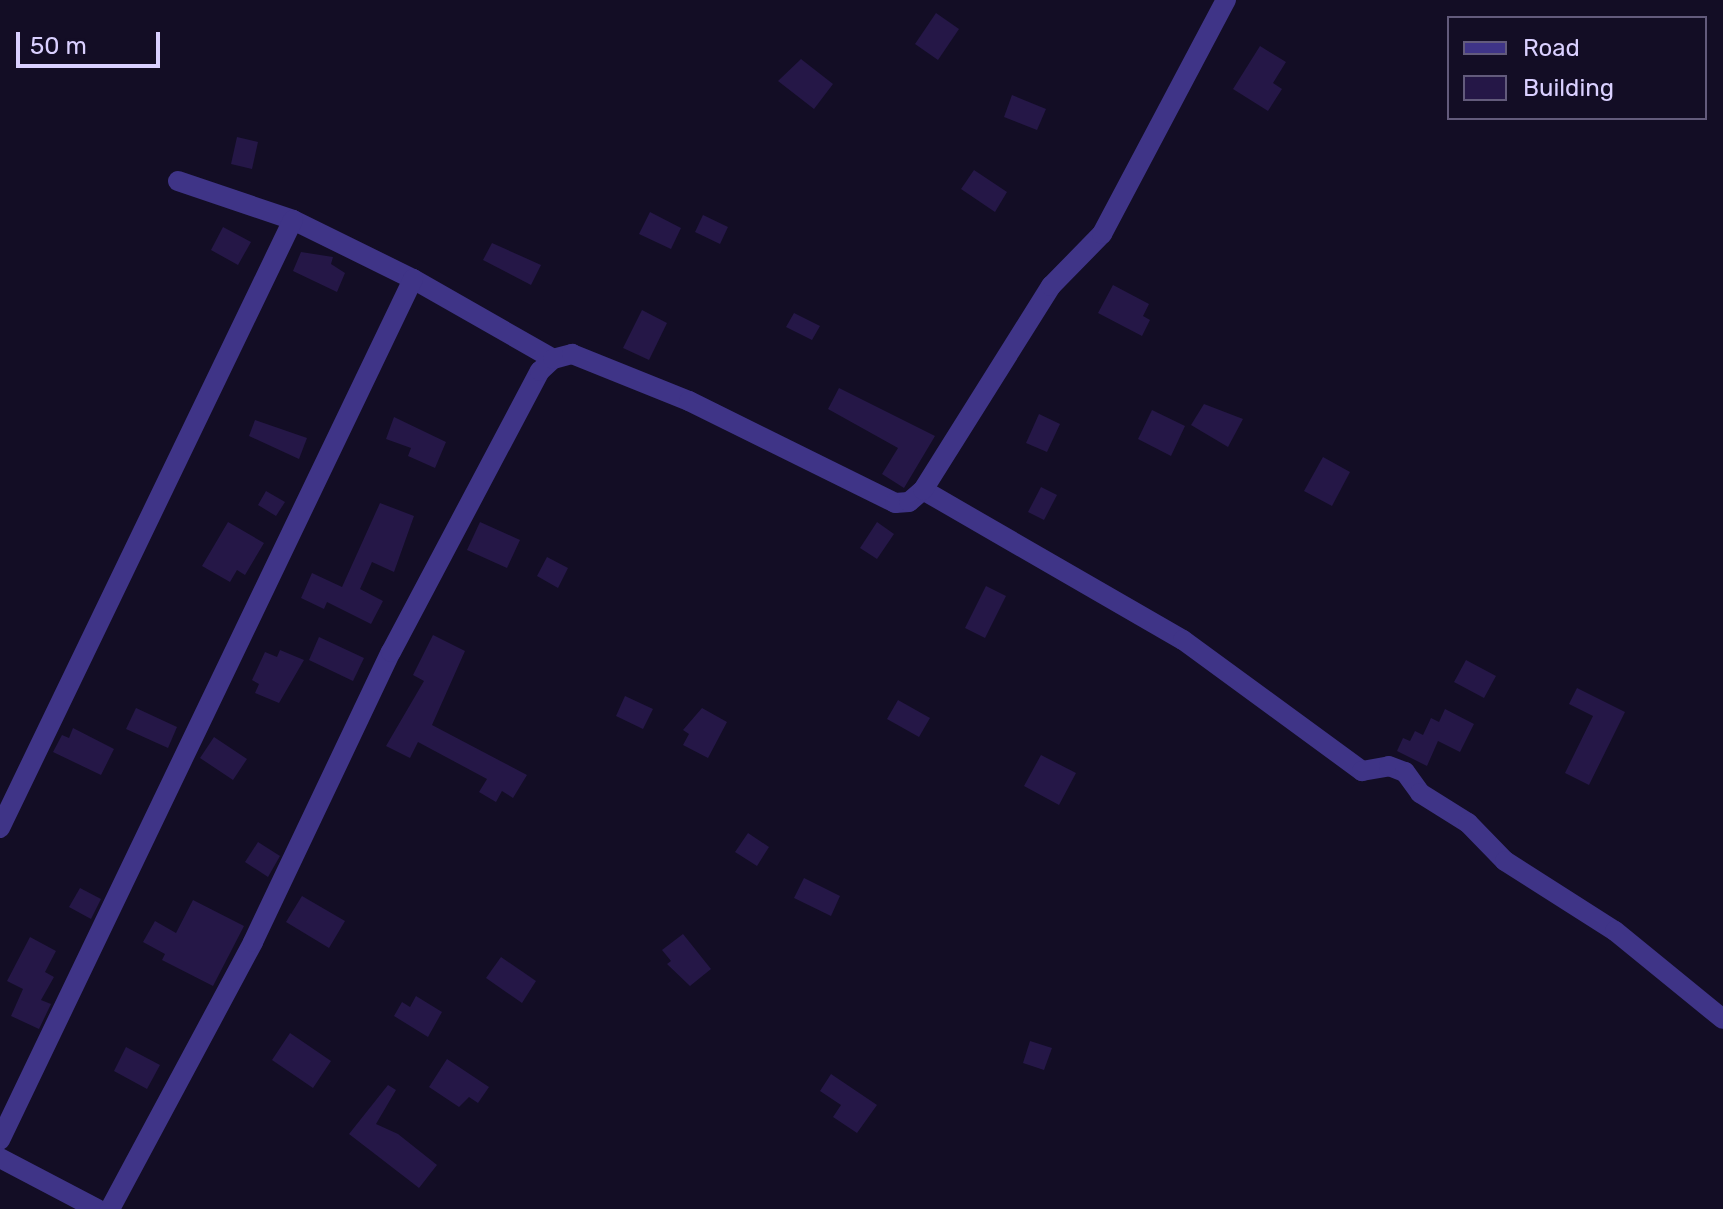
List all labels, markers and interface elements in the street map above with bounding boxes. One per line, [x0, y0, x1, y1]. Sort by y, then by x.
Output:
scale bar [20, 16, 164, 66]
legend [1447, 16, 1707, 120]
text: 50 m [30, 32, 87, 60]
text: Road [1523, 34, 1580, 62]
text: Building [1523, 74, 1614, 102]

